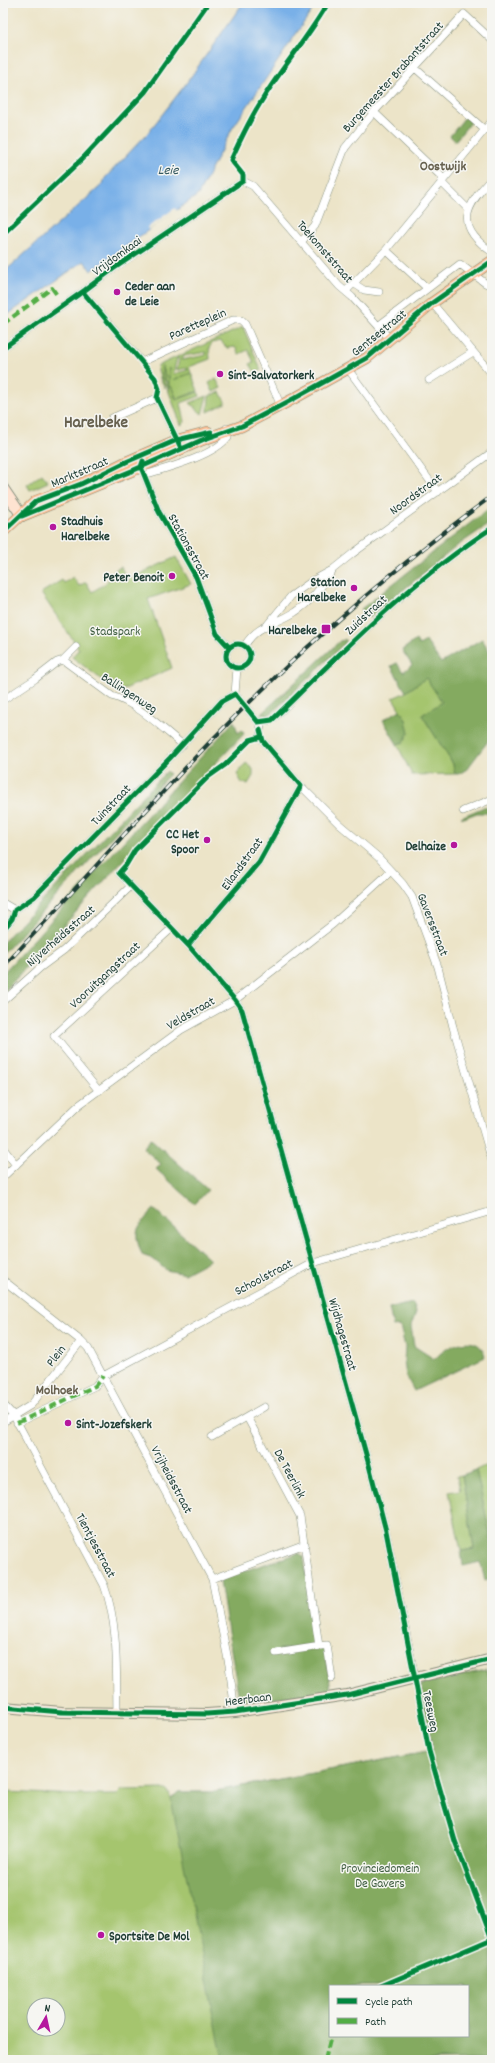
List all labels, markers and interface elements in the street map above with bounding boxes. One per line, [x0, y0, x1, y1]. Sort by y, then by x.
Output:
street label: Burgemeester Brabantstraat [339, 18, 449, 137]
district label: Oostwijk [420, 157, 466, 177]
water label: Leie [158, 161, 179, 181]
street label: Toekomststraat [291, 217, 357, 288]
street label: Vrijdomkaai [89, 232, 147, 282]
place label: Ceder aan de Leie [125, 278, 175, 312]
marker: Ceder aan de Leie [112, 287, 122, 297]
street label: Paretteplein [166, 304, 230, 346]
street label: Gentsestraat [348, 306, 411, 362]
place label: Sint-Salvatorkerk [228, 367, 315, 386]
marker: Sint-Salvatorkerk [215, 369, 225, 379]
district label: Harelbeke [64, 412, 128, 436]
street label: Marktstraat [48, 453, 112, 494]
street label: Noordstraat [386, 469, 447, 521]
street label: Stationsstraat [162, 511, 214, 584]
place label: Stadhuis Harelbeke [61, 513, 110, 547]
marker: Stadhuis Harelbeke [48, 522, 58, 532]
place label: Peter Benoit [103, 569, 164, 588]
marker: Peter Benoit [167, 571, 177, 581]
place label: Station Harelbeke [297, 574, 346, 608]
marker: Station Harelbeke [349, 583, 359, 593]
street label: Zuidstraat [341, 591, 392, 640]
place label: Harelbeke [268, 622, 317, 641]
park label: Stadspark [90, 623, 140, 642]
marker: Harelbeke [320, 623, 332, 635]
street label: Ballingenweg [97, 669, 161, 720]
street label: Tuinstraat [87, 781, 137, 831]
place label: CC Het Spoor [166, 826, 200, 860]
street label: Eilandstraat [217, 834, 269, 895]
marker: CC Het Spoor [202, 835, 212, 845]
place label: Delhaize [405, 838, 446, 857]
marker: Delhaize [449, 840, 459, 850]
street label: Gaversstraat [411, 891, 452, 959]
street label: Nijverheidsstraat [23, 901, 100, 972]
street label: Vooruitgangstraat [66, 938, 146, 1014]
street label: Veldstraat [163, 993, 219, 1036]
street label: Schoolstraat [232, 1255, 297, 1302]
street label: Wijdhagestraat [322, 1296, 361, 1373]
street label: Plein [42, 1342, 72, 1371]
district label: Molhoek [36, 1381, 78, 1401]
place label: Sint-Jozefskerk [76, 1416, 152, 1435]
marker: Sint-Jozefskerk [63, 1418, 73, 1428]
street label: Vrijheidsstraat [145, 1443, 197, 1518]
street label: De Teerlink [268, 1446, 310, 1502]
street label: Tientjesstraat [70, 1510, 120, 1582]
street label: Heerbaan [224, 1688, 273, 1713]
street label: Teesweg [416, 1689, 443, 1734]
park label: Provinciedomein De Gavers [341, 1860, 419, 1894]
place label: Sportsite De Mol [109, 1928, 190, 1947]
marker: Sportsite De Mol [96, 1930, 106, 1940]
legend [329, 1985, 469, 2037]
text: Cycle path [365, 1994, 413, 2011]
north arrow [26, 1997, 66, 2037]
text: N [43, 2001, 52, 2018]
text: Path [365, 2014, 386, 2031]

